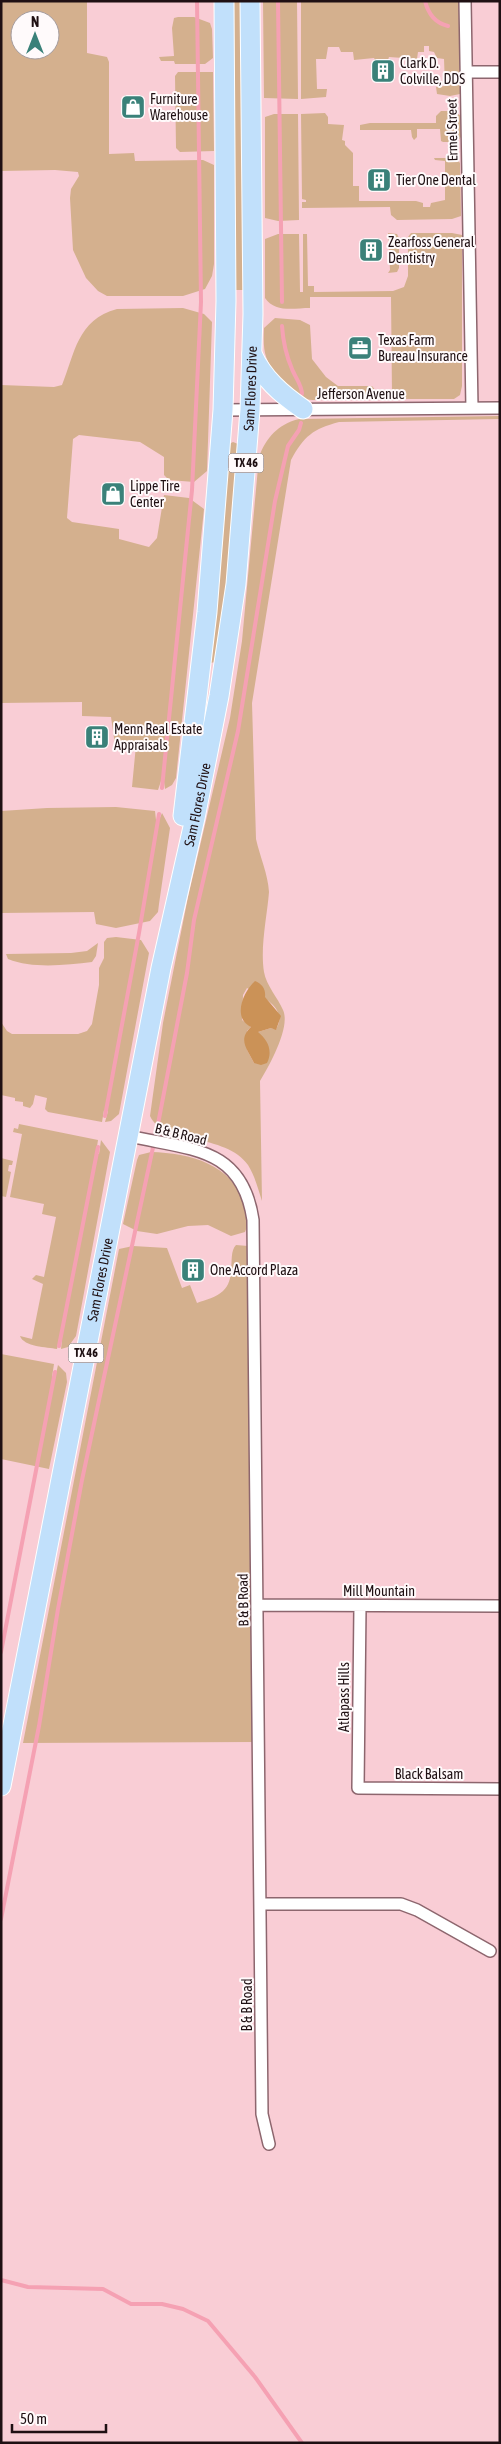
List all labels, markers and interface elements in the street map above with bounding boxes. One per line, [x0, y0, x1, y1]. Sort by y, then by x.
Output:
north arrow [10, 10, 60, 60]
text: N [31, 14, 39, 30]
place label: Clark D. Colville, DDS [400, 55, 465, 87]
building icon: Clark D. Colville, DDS [370, 58, 396, 84]
place label: Furniture Warehouse [150, 91, 208, 123]
shop icon: Furniture Warehouse [120, 94, 146, 120]
street label: Ermel Street [443, 98, 461, 162]
building icon: Tier One Dental [366, 167, 392, 193]
place label: Tier One Dental [396, 172, 476, 188]
place label: Zearfoss General Dentistry [388, 234, 475, 266]
building icon: Zearfoss General Dentistry [358, 237, 384, 263]
place label: Texas Farm Bureau Insurance [378, 332, 468, 364]
office icon: Texas Farm Bureau Insurance [347, 335, 373, 361]
street label: Sam Flores Drive [240, 346, 260, 431]
street label: Jefferson Avenue [317, 386, 405, 402]
road number: TX 46 [228, 453, 264, 472]
place label: Lippe Tire Center [130, 478, 180, 510]
shop icon: Lippe Tire Center [100, 481, 126, 507]
place label: Menn Real Estate Appraisals [114, 721, 202, 753]
building icon: Menn Real Estate Appraisals [84, 724, 110, 750]
street label: Sam Flores Drive [181, 761, 214, 848]
street label: B & B Road [153, 1120, 209, 1148]
street label: Sam Flores Drive [84, 1236, 116, 1323]
building icon: One Accord Plaza [180, 1257, 206, 1283]
place label: One Accord Plaza [210, 1262, 298, 1278]
road number: TX 46 [68, 1344, 104, 1362]
street label: B & B Road [235, 1573, 251, 1627]
street label: Mill Mountain [343, 1583, 415, 1599]
street label: Atlapass Hills [336, 1662, 352, 1732]
street label: Black Balsam [395, 1766, 463, 1782]
street label: B & B Road [239, 1978, 255, 2032]
scale bar [12, 2402, 106, 2434]
text: 50 m [20, 2410, 47, 2427]

